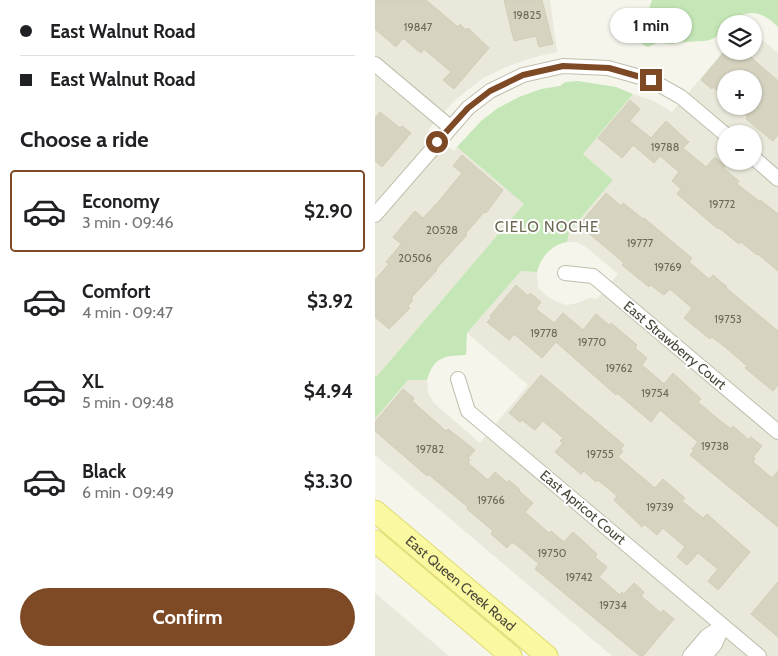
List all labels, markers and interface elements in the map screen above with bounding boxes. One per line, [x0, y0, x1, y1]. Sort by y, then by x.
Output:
house number: 19825 [513, 8, 541, 22]
callout: 1 min [610, 8, 692, 42]
map controls [717, 15, 762, 170]
button: layers [717, 15, 762, 60]
text: 1 min [633, 16, 669, 35]
text: East Walnut Road [50, 20, 196, 43]
house number: 19847 [404, 20, 433, 34]
text: East Walnut Road [50, 68, 196, 91]
route end [640, 69, 662, 91]
button: + [717, 70, 762, 115]
button: − [717, 125, 762, 170]
text: Choose a ride [20, 126, 149, 153]
route start [426, 131, 448, 153]
house number: 19788 [651, 140, 679, 154]
icon: car [22, 189, 67, 234]
text: Economy [82, 190, 160, 213]
house number: 19772 [709, 197, 736, 211]
text: $2.90 [304, 200, 353, 223]
text: 3 min · 09:46 [82, 213, 174, 232]
district label: CIELO NOCHE [495, 218, 599, 236]
house number: 20528 [426, 223, 458, 237]
house number: 19777 [627, 236, 654, 250]
house number: 20506 [398, 251, 432, 265]
house number: 19769 [654, 260, 682, 274]
icon: car [22, 279, 67, 324]
text: Comfort [82, 280, 151, 303]
text: $3.92 [307, 290, 353, 313]
street label: East Strawberry Court [620, 297, 730, 393]
text: 4 min · 09:47 [82, 303, 173, 322]
house number: 19753 [714, 312, 742, 326]
house number: 19778 [530, 326, 558, 340]
house number: 19770 [578, 335, 607, 349]
house number: 19762 [605, 361, 633, 375]
icon: car [22, 369, 67, 414]
text: XL [82, 370, 103, 393]
text: $4.94 [304, 380, 353, 403]
house number: 19754 [641, 386, 669, 400]
text: 5 min · 09:48 [82, 393, 174, 412]
house number: 19738 [701, 439, 729, 453]
house number: 19782 [416, 442, 444, 456]
house number: 19755 [586, 447, 614, 461]
icon: car [22, 459, 67, 504]
text: Black [82, 460, 126, 483]
street label: East Apricot Court [537, 466, 630, 548]
text: $3.30 [304, 470, 353, 493]
text: 6 min · 09:49 [82, 483, 174, 502]
house number: 19766 [477, 493, 505, 507]
house number: 19739 [646, 500, 674, 514]
street label: East Queen Creek Road [402, 532, 519, 635]
house number: 19750 [538, 546, 567, 560]
house number: 19742 [565, 570, 593, 584]
button: Confirm [20, 588, 355, 646]
house number: 19734 [599, 598, 627, 612]

